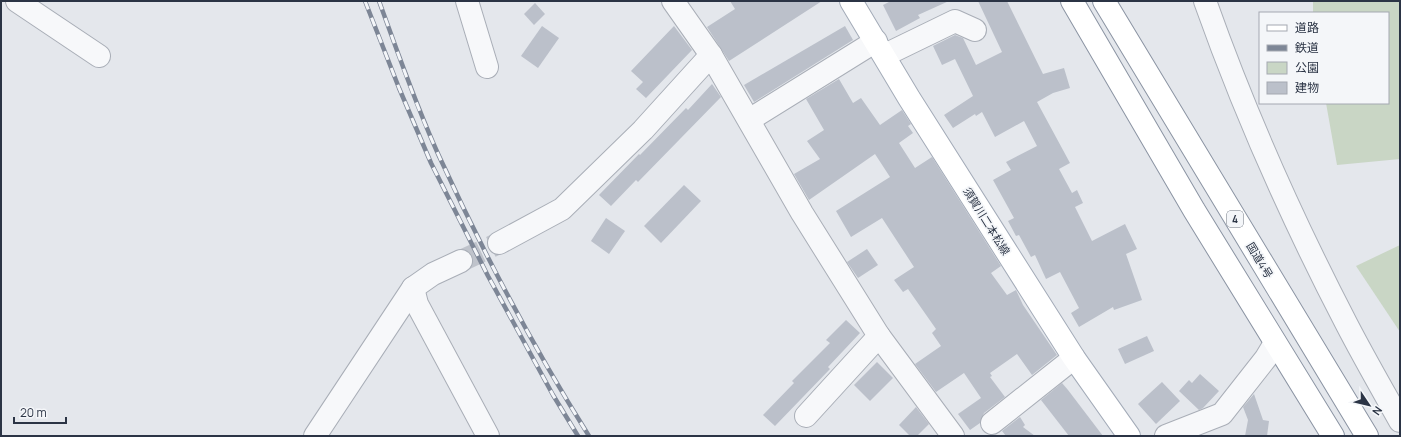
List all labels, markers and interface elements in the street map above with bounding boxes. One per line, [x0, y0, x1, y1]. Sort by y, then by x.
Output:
legend [1259, 12, 1389, 104]
text: 道路 [1295, 19, 1319, 36]
text: 鉄道 [1295, 39, 1319, 56]
text: 公園 [1295, 59, 1319, 76]
text: 建物 [1295, 79, 1319, 96]
street label: 須賀川二本松線 [960, 184, 1014, 258]
road number: 4 [1227, 211, 1243, 227]
street label: 国道4号 [1243, 239, 1277, 281]
north arrow [1349, 385, 1389, 425]
scale bar [14, 399, 66, 425]
text: N [1369, 403, 1386, 419]
text: 20 m [20, 404, 47, 421]

